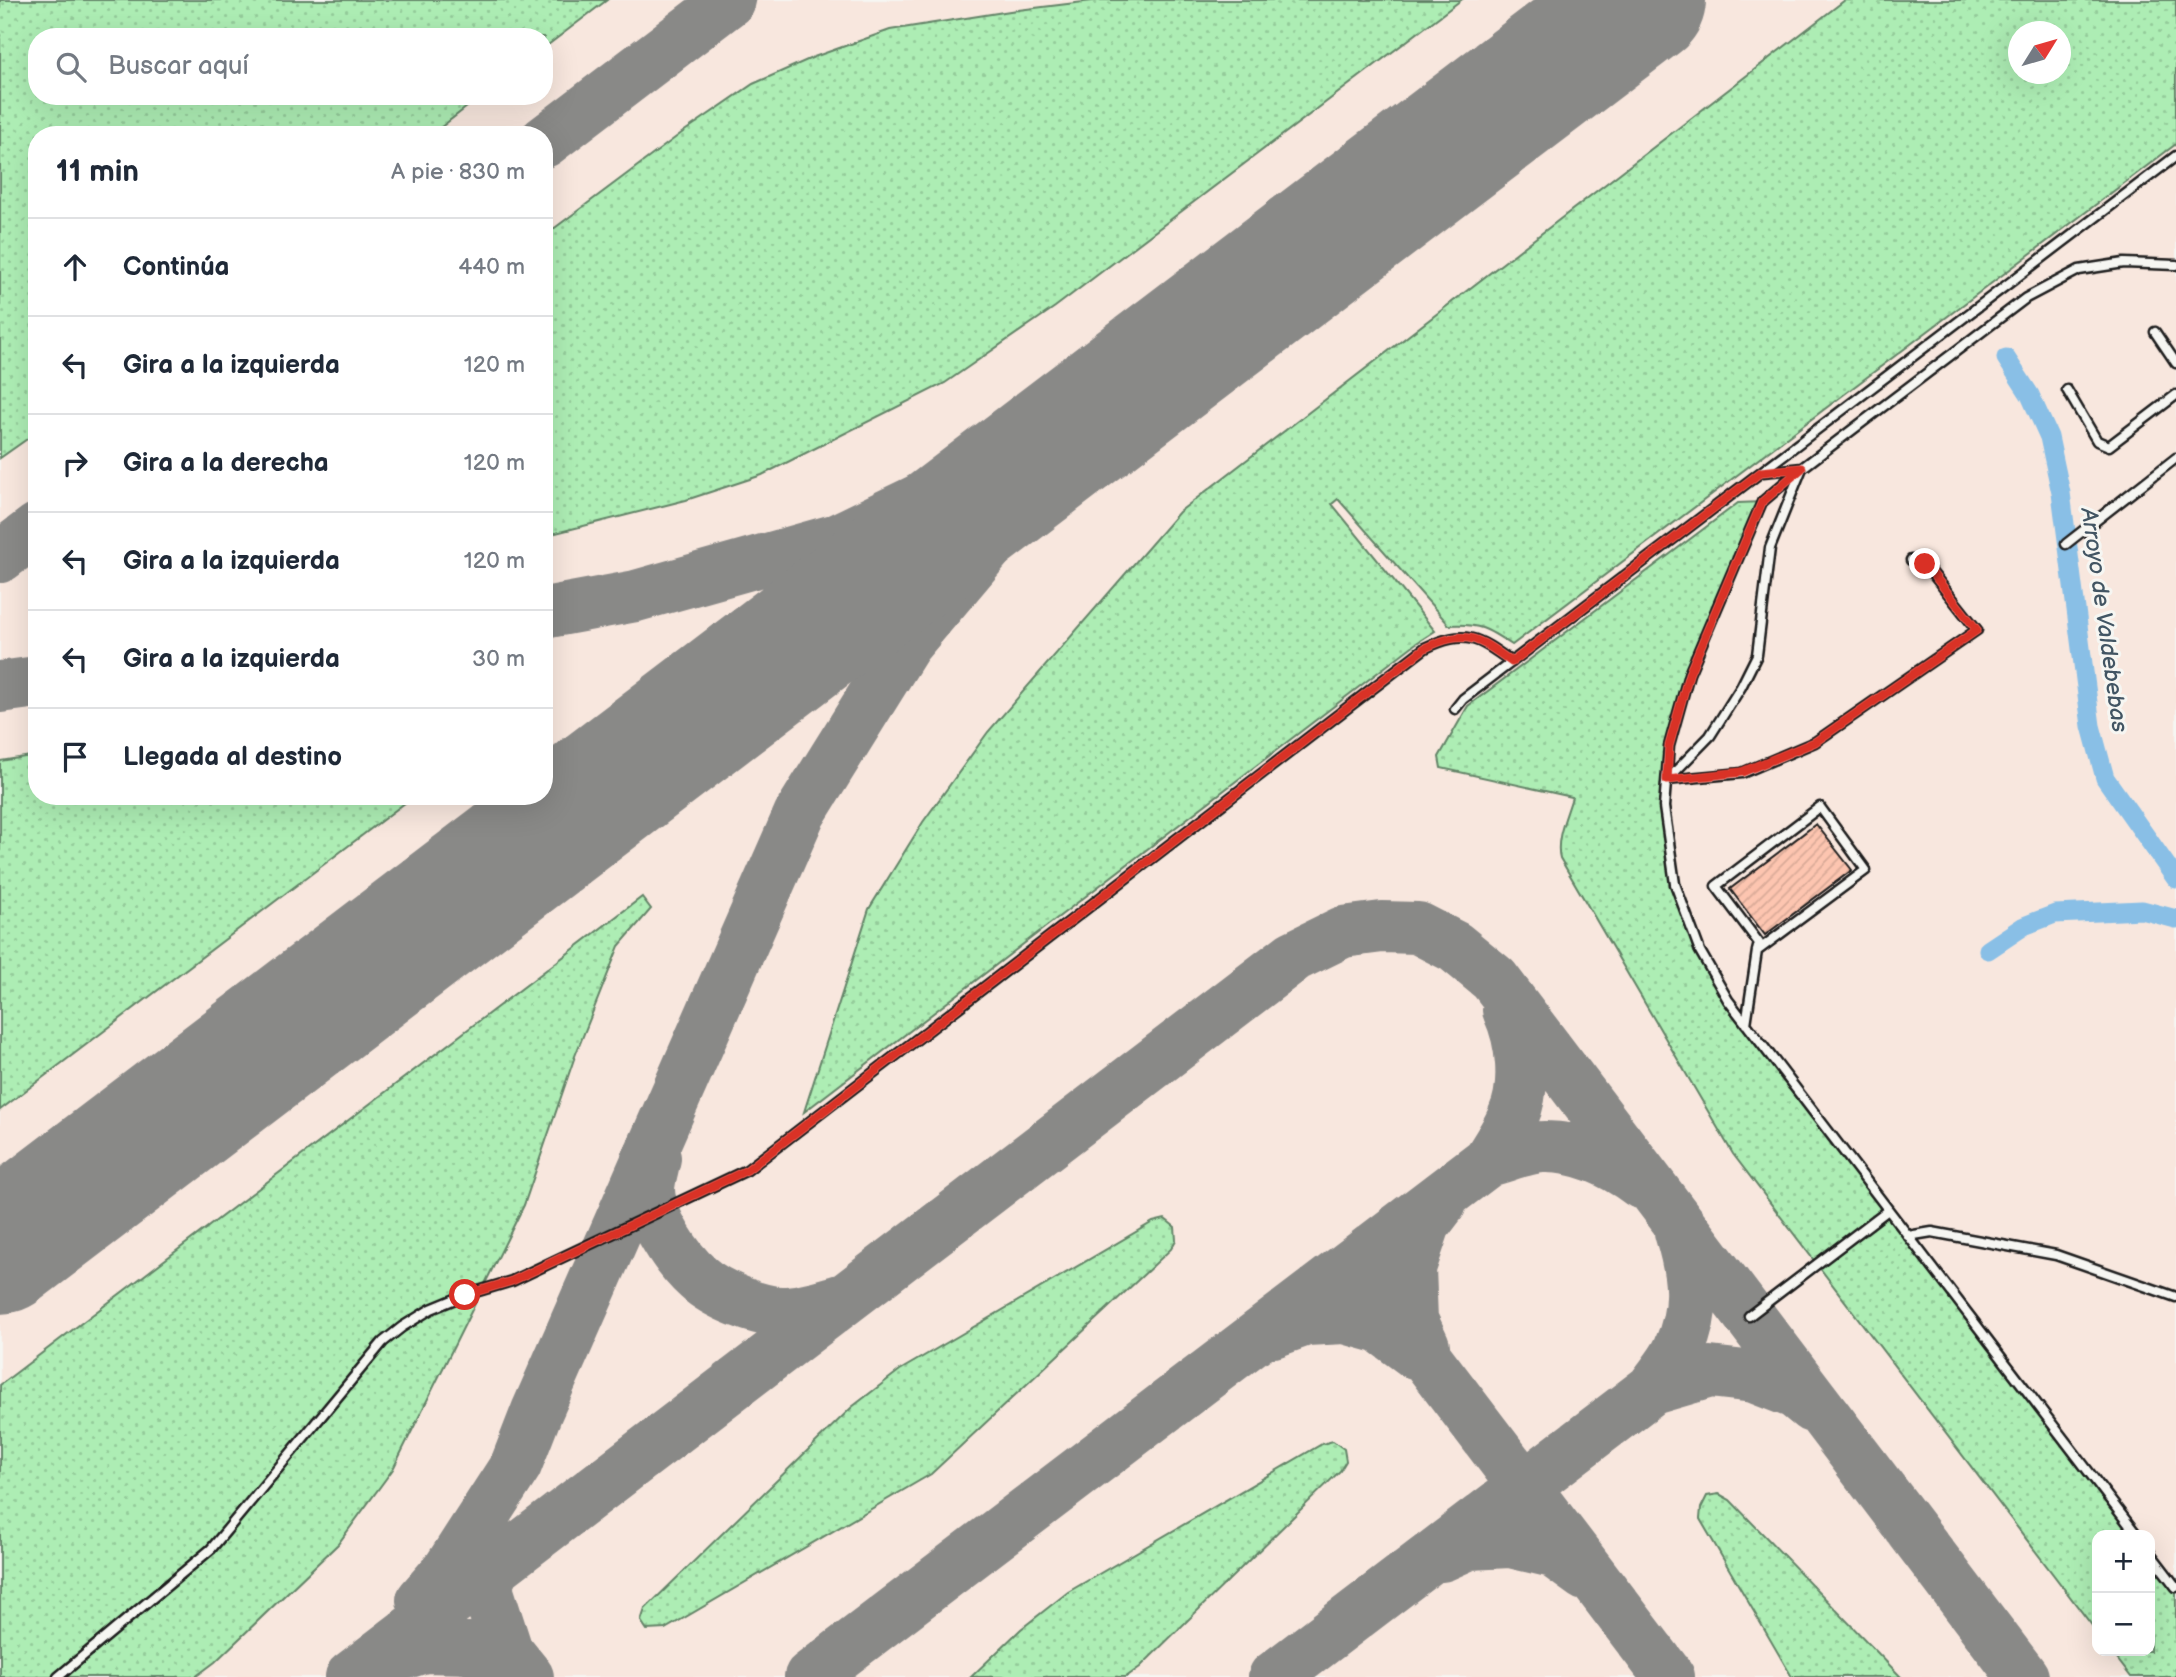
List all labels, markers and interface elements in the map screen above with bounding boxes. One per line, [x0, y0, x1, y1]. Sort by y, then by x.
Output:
north arrow [2008, 21, 2071, 84]
search box [28, 28, 553, 105]
icon: search [52, 48, 90, 86]
text: Buscar aquí [108, 51, 249, 82]
text: 11 min [56, 154, 139, 190]
text: A pie · 830 m [391, 158, 525, 186]
icon: ahead [56, 248, 94, 286]
text: Continúa [123, 252, 230, 283]
text: 440 m [458, 253, 525, 281]
icon: left [56, 346, 94, 384]
text: Gira a la izquierda [123, 350, 340, 381]
text: 120 m [464, 351, 525, 379]
icon: right [56, 444, 94, 482]
text: Gira a la derecha [123, 448, 329, 479]
text: 120 m [464, 449, 525, 477]
water label: Arroyo de Valdebebas [2074, 505, 2134, 735]
icon: left [56, 542, 94, 580]
text: Gira a la izquierda [123, 546, 340, 577]
text: 120 m [464, 547, 525, 575]
route end [1909, 548, 1940, 579]
icon: left [56, 640, 94, 678]
text: Gira a la izquierda [123, 644, 340, 675]
text: 30 m [472, 645, 525, 673]
icon: arrive [56, 738, 94, 776]
text: Llegada al destino [123, 742, 342, 773]
route start [449, 1279, 480, 1310]
map controls [2092, 1530, 2155, 1656]
button: + [2092, 1530, 2155, 1593]
button: − [2092, 1593, 2155, 1656]

